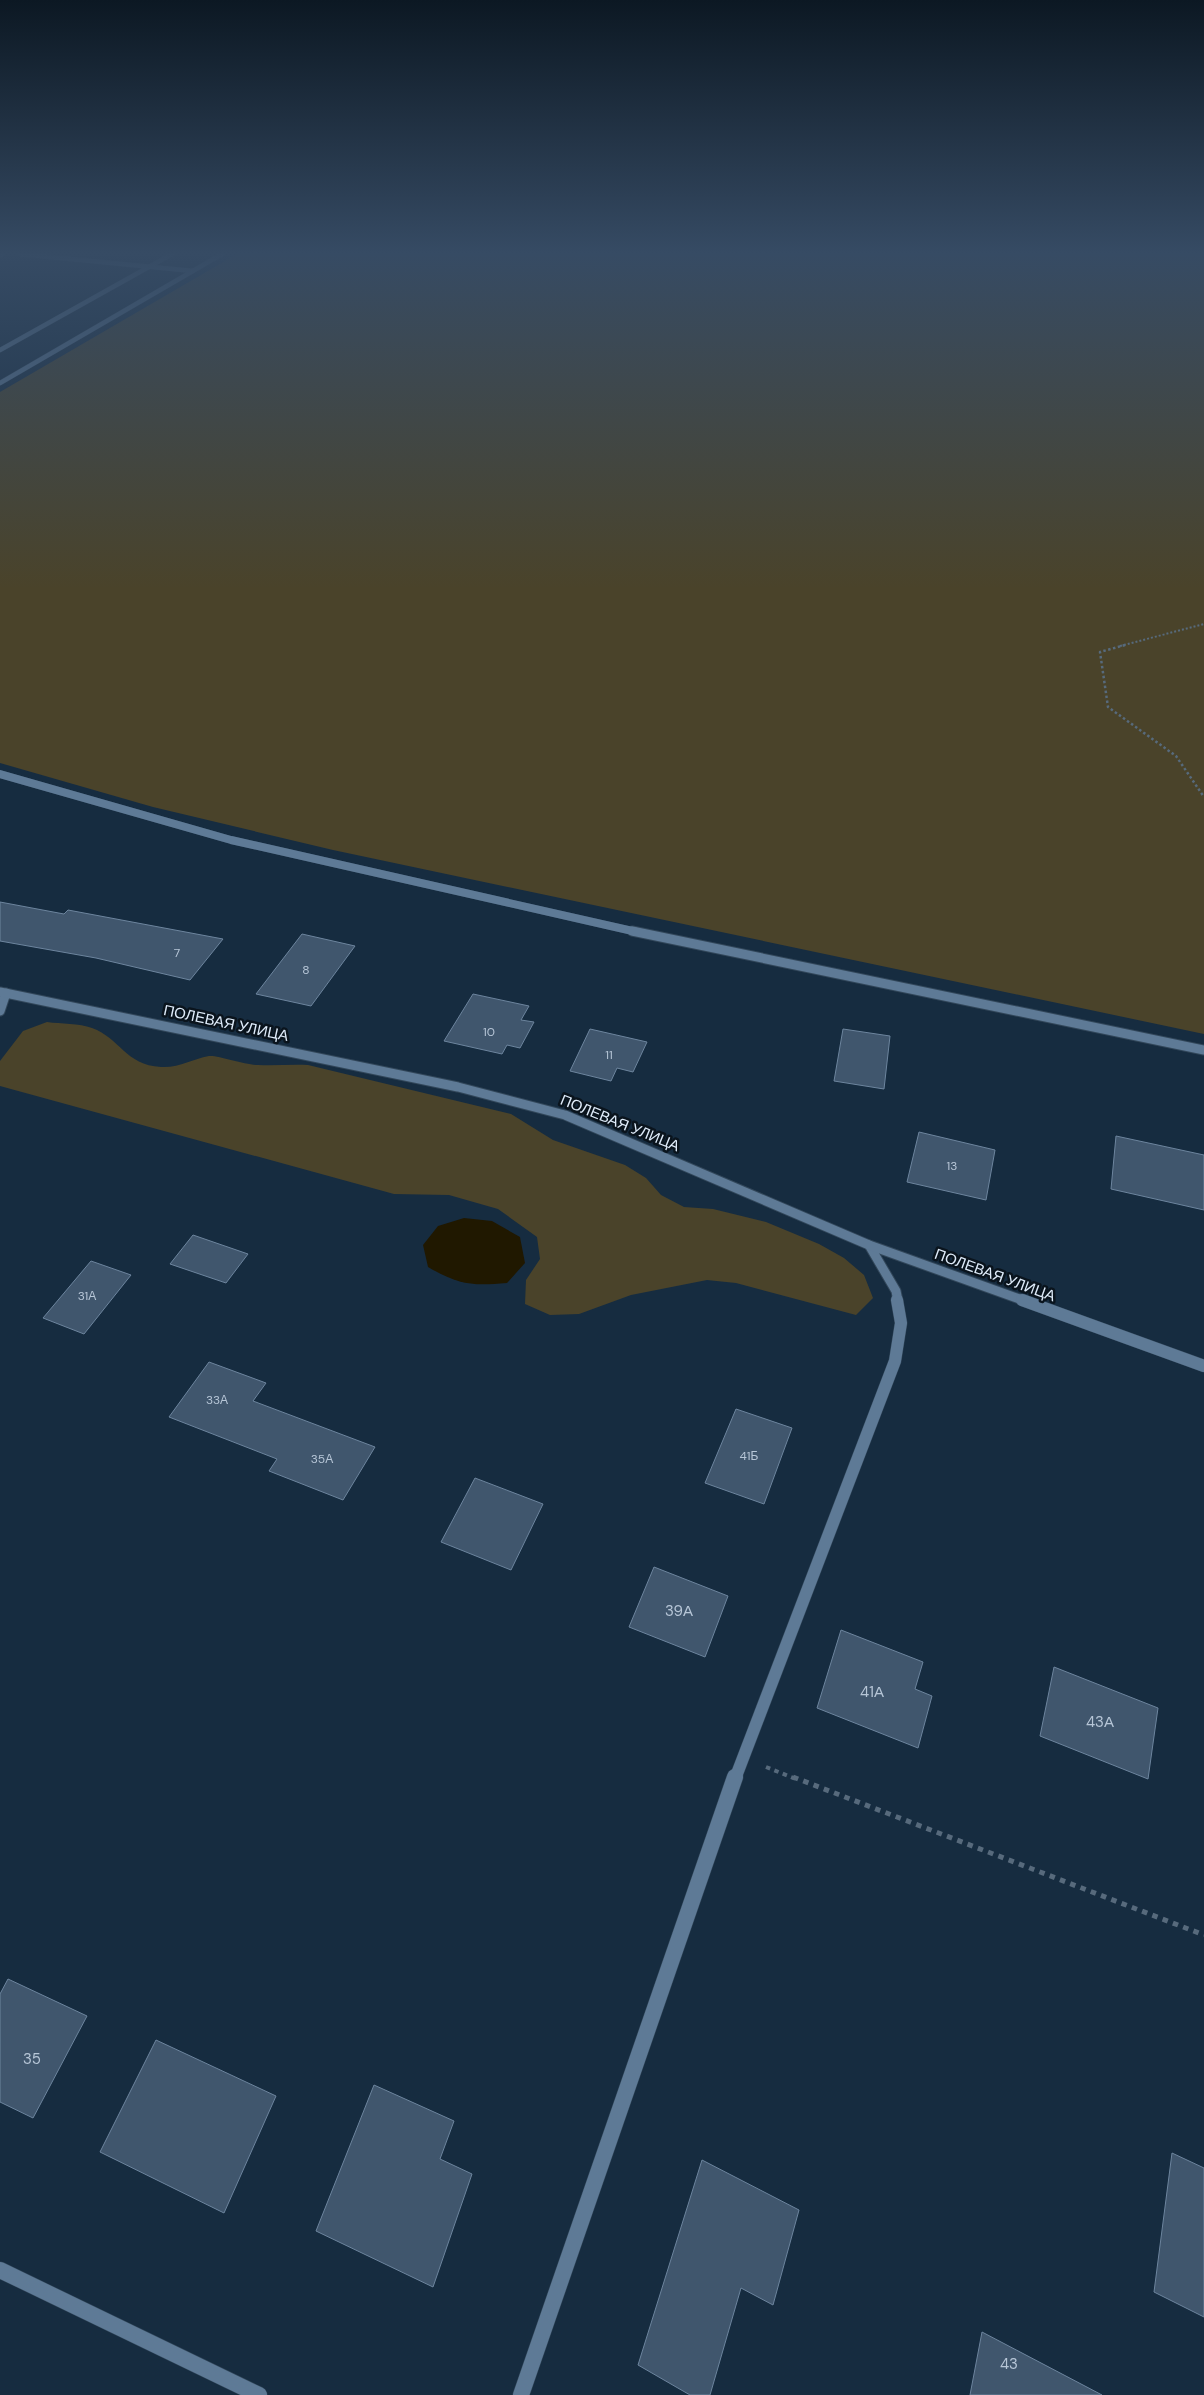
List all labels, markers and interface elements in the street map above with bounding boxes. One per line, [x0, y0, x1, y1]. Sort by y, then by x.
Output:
house number: 7 [174, 945, 180, 961]
house number: 8 [302, 962, 310, 978]
street label: ПОЛЕВАЯ УЛИЦА [162, 1000, 290, 1046]
house number: 10 [483, 1024, 495, 1040]
house number: 11 [605, 1047, 613, 1063]
street label: ПОЛЕВАЯ УЛИЦА [557, 1090, 683, 1156]
house number: 13 [947, 1158, 957, 1174]
street label: ПОЛЕВАЯ УЛИЦА [932, 1244, 1058, 1306]
house number: 31А [78, 1288, 96, 1304]
house number: 33А [206, 1392, 228, 1408]
house number: 41Б [740, 1448, 759, 1464]
house number: 35А [311, 1451, 333, 1467]
house number: 39А [665, 1601, 693, 1621]
house number: 41А [860, 1682, 884, 1702]
house number: 43А [1086, 1712, 1114, 1732]
house number: 35 [23, 2049, 41, 2069]
house number: 43 [1000, 2354, 1018, 2374]

